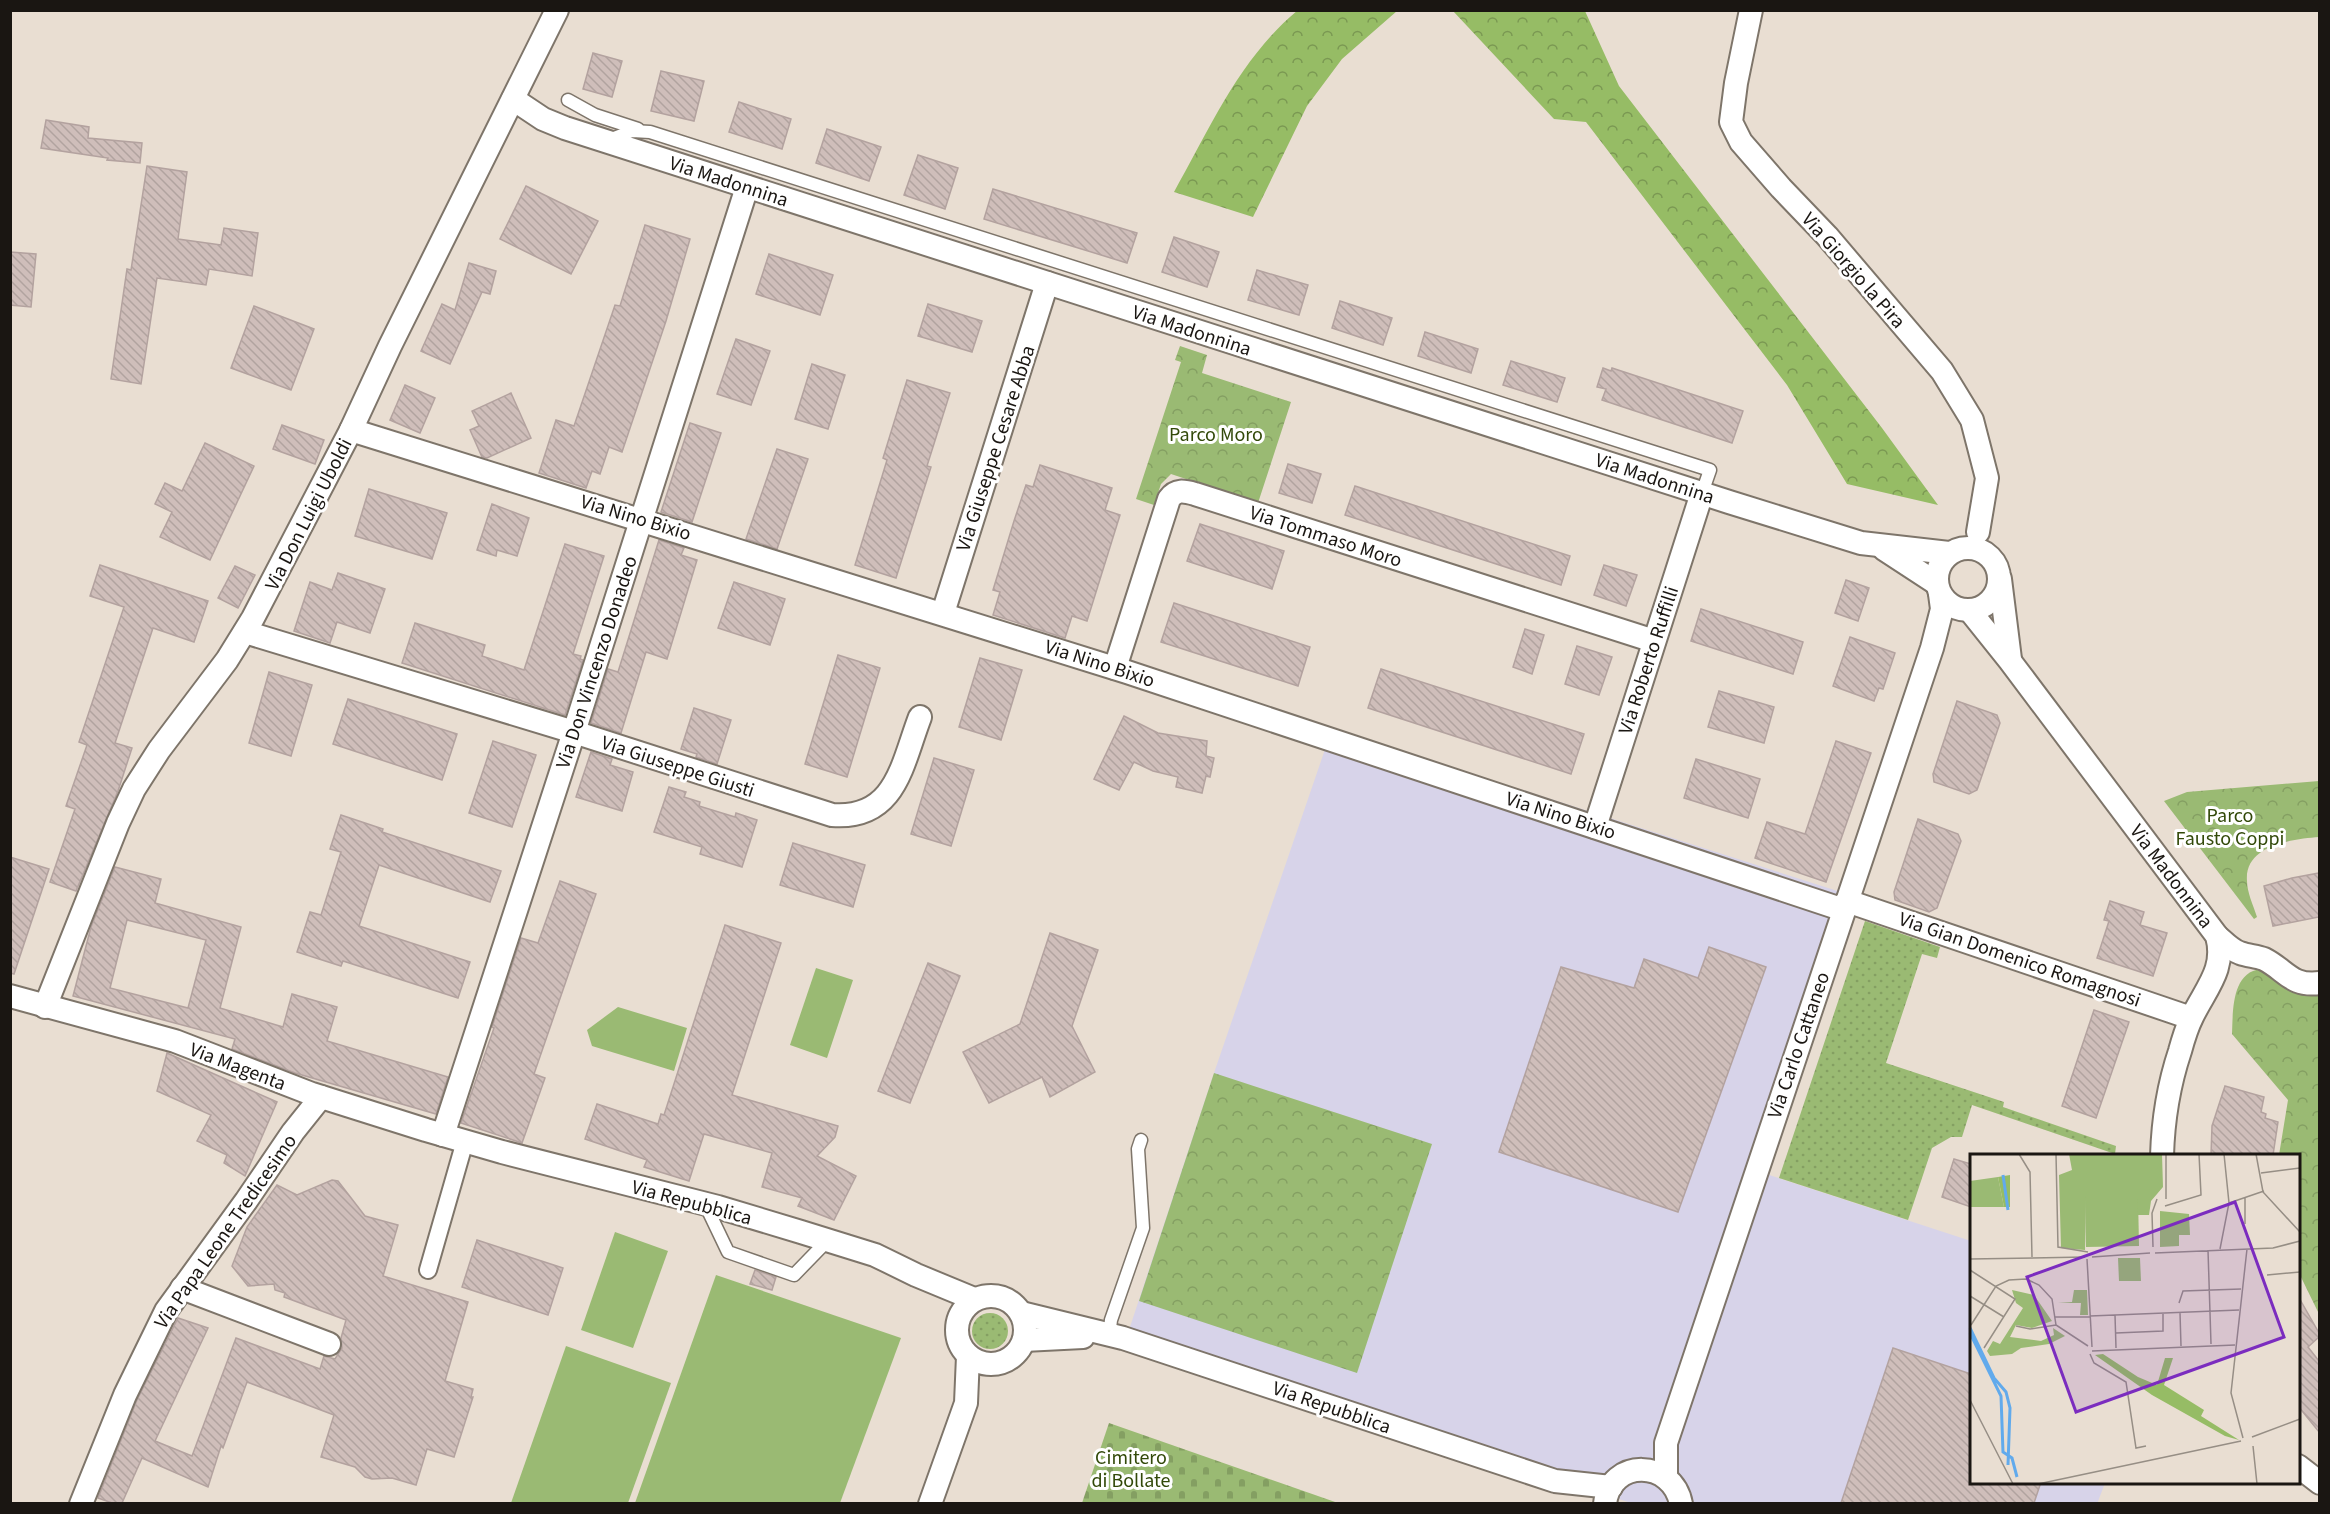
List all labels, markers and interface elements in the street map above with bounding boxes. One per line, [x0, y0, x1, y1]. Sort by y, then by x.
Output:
street label: Via Madonnina [666, 150, 792, 214]
street label: Via Giorgio la Pira [1795, 206, 1912, 335]
street label: Via Madonnina [1129, 299, 1255, 363]
street label: Via Giuseppe Cesare Abba [949, 342, 1043, 555]
park label: Parco Moro [1169, 421, 1263, 449]
street label: Via Don Luigi Uboldi [258, 433, 359, 595]
street label: Via Madonnina [1592, 447, 1718, 511]
street label: Via Nino Bixio [577, 488, 694, 548]
street label: Via Tommaso Moro [1246, 499, 1406, 575]
street label: Via Don Vincenzo Donadeo [549, 552, 645, 772]
street label: Via Roberto Ruffilli [1612, 583, 1686, 738]
street label: Via Nino Bixio [1041, 633, 1158, 695]
street label: Via Giuseppe Giusti [597, 729, 758, 805]
street label: Via Nino Bixio [1502, 785, 1619, 847]
park label: Parco Fausto Coppi [2176, 802, 2284, 853]
street label: Via Madonnina [2123, 819, 2220, 934]
street label: Via Gian Domenico Romagnosi [1895, 905, 2145, 1015]
street label: Via Carlo Cattaneo [1761, 968, 1837, 1122]
street label: Via Magenta [185, 1036, 290, 1098]
street label: Via Papa Leone Tredicesimo [148, 1129, 304, 1334]
inset map [1970, 1154, 2300, 1484]
street label: Via Repubblica [628, 1173, 755, 1232]
street label: Via Repubblica [1269, 1375, 1395, 1441]
park label: Cimitero di Bollate [1091, 1444, 1171, 1495]

